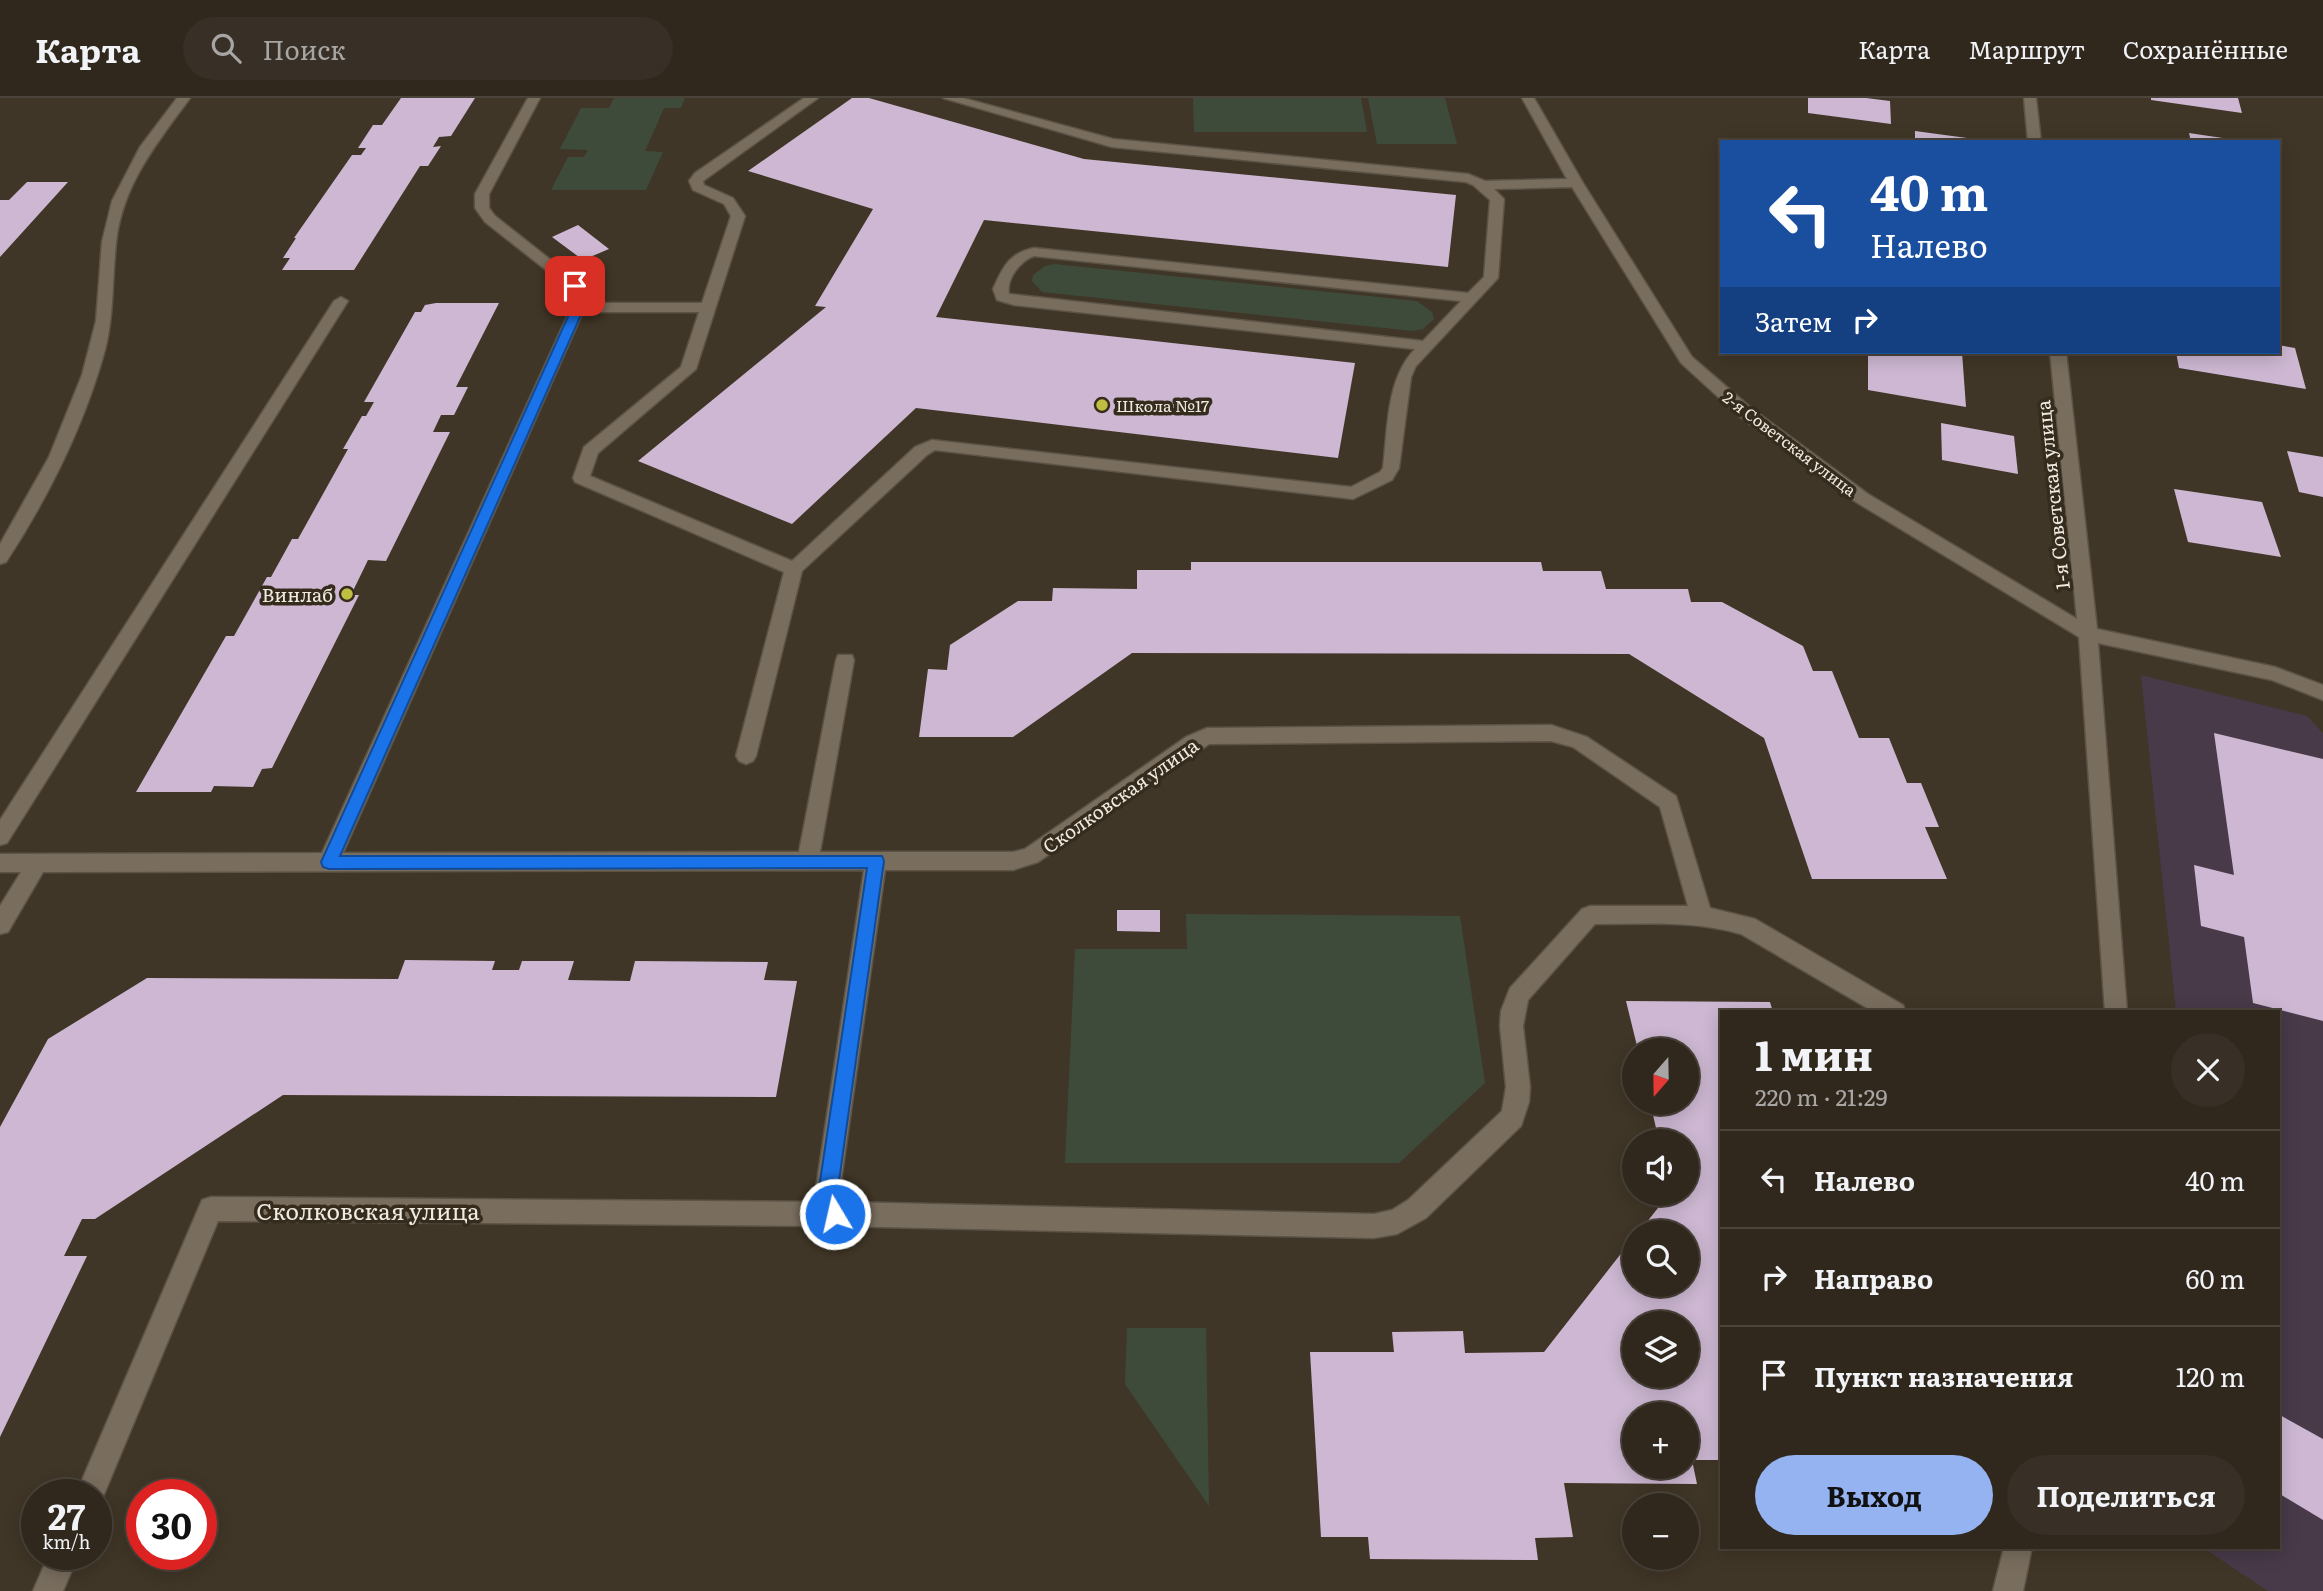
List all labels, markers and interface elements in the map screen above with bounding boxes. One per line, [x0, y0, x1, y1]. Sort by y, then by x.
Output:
search box [183, 17, 673, 80]
text: Карта [35, 24, 141, 73]
icon: search [207, 29, 245, 67]
text: Поиск [263, 29, 346, 68]
text: Карта [1858, 31, 1930, 66]
text: Маршрут [1968, 31, 2085, 66]
text: Сохранённые [2123, 31, 2288, 66]
text: 40 m [1870, 153, 1988, 226]
icon: left [1755, 168, 1846, 259]
text: Налево [1870, 220, 1988, 268]
pin [545, 256, 605, 316]
icon: arrive [556, 267, 594, 305]
text: Затем [1755, 301, 1832, 340]
icon: right [1846, 301, 1884, 339]
street label: 2-я Советская улица [1718, 385, 1862, 501]
place label: Школа №17 [1116, 393, 1209, 417]
marker: Школа №17 [1094, 397, 1110, 413]
street label: 1-я Советская улица [2028, 398, 2076, 591]
place label: Винлаб [262, 580, 333, 608]
marker: Винлаб [339, 586, 355, 602]
street label: Сколковская улица [1036, 730, 1204, 859]
text: 1 мин [1755, 1022, 1873, 1084]
button: close [2171, 1033, 2245, 1107]
north arrow [1622, 1038, 1699, 1115]
map controls [1622, 1038, 1699, 1570]
text: 220 m · 21:29 [1755, 1079, 1888, 1113]
button: sound [1622, 1129, 1699, 1206]
icon: left [1755, 1160, 1793, 1198]
text: Налево [1814, 1160, 1915, 1199]
text: 40 m [2185, 1160, 2245, 1199]
position arrow [798, 1177, 872, 1251]
street label: Сколковская улица [256, 1193, 480, 1227]
button: search [1622, 1220, 1699, 1297]
icon: right [1755, 1258, 1793, 1296]
text: Направо [1814, 1258, 1933, 1297]
text: 60 m [2186, 1258, 2245, 1297]
button: layers [1622, 1311, 1699, 1388]
icon: arrive [1755, 1356, 1793, 1394]
text: Пункт назначения [1814, 1356, 2073, 1395]
text: 120 m [2176, 1356, 2245, 1395]
button: + [1622, 1402, 1699, 1479]
button: Выход [1755, 1455, 1993, 1535]
button: Поделиться [2007, 1455, 2245, 1535]
speed limit sign: 30 [126, 1479, 217, 1570]
text: 27 [48, 1489, 85, 1541]
button: − [1622, 1493, 1699, 1570]
text: km/h [43, 1528, 90, 1555]

